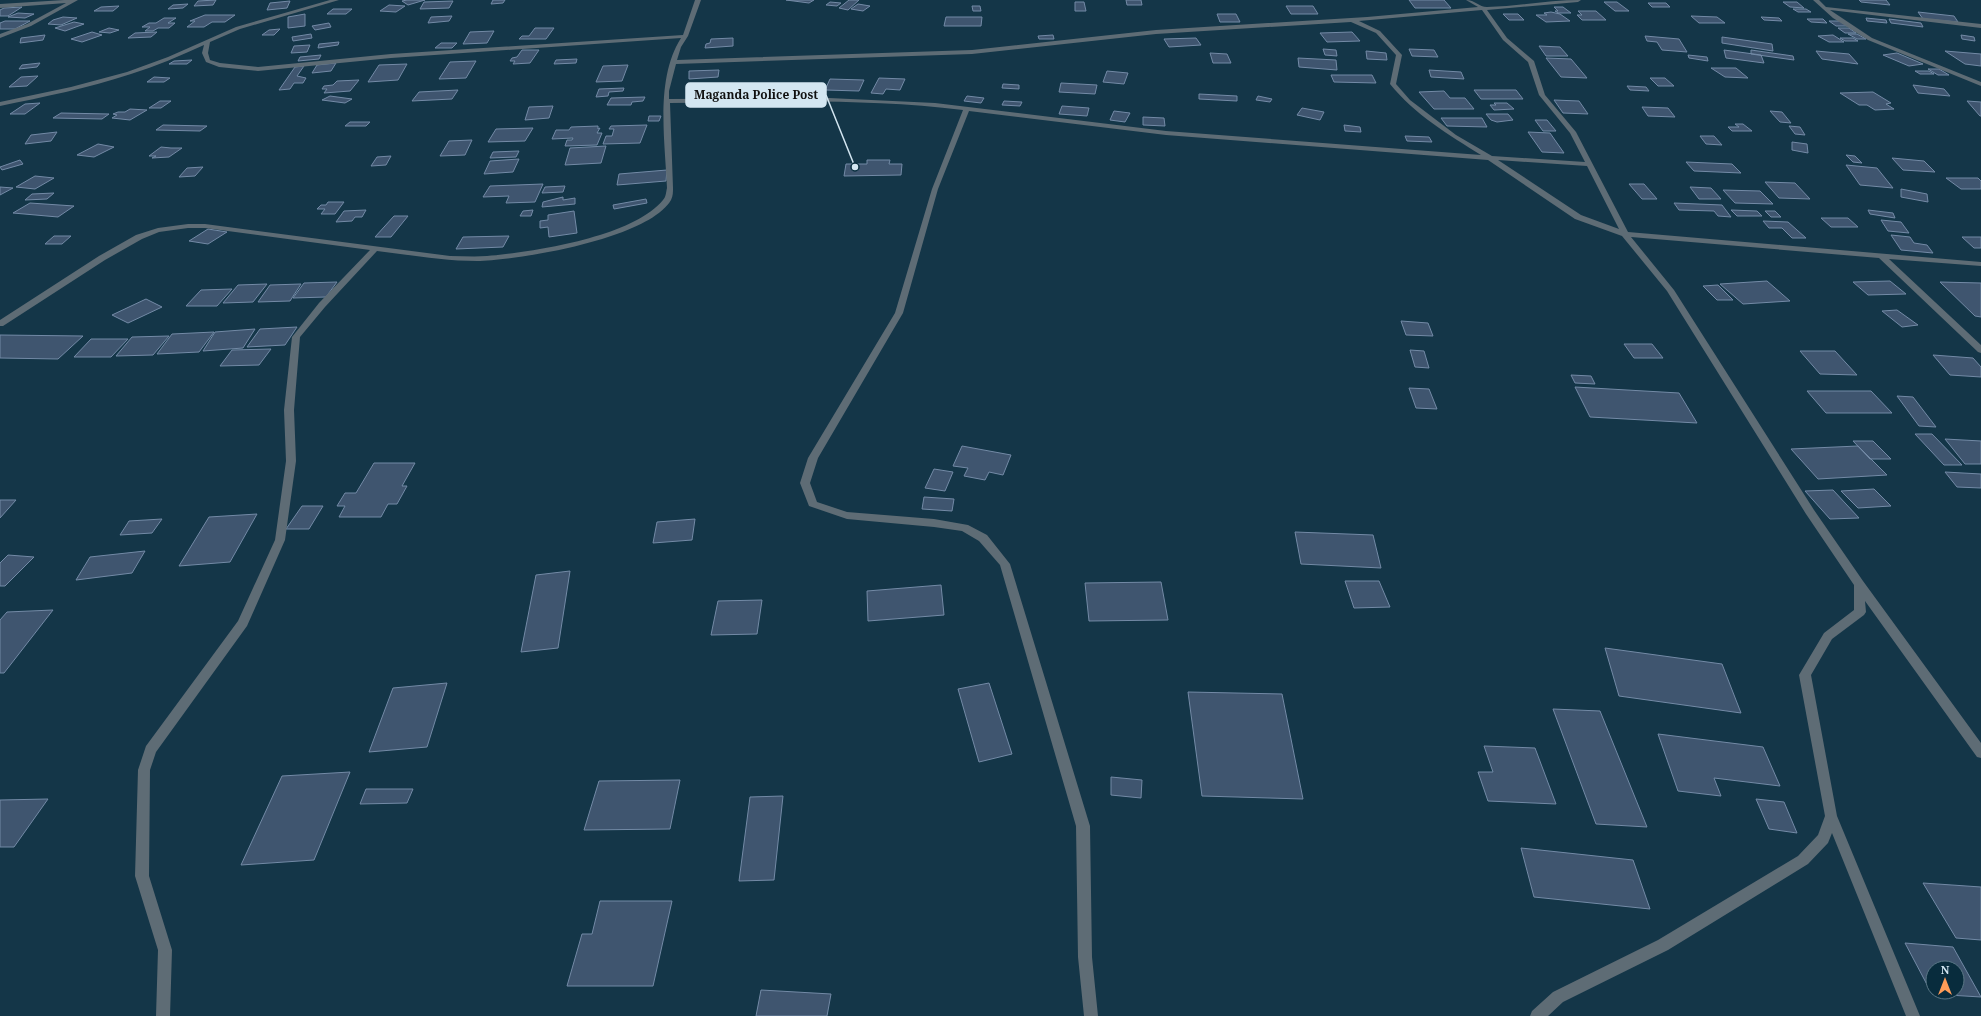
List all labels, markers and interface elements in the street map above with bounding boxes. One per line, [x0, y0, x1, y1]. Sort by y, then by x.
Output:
callout: Maganda Police Post [686, 83, 826, 107]
text: Maganda Police Post [694, 86, 818, 103]
north arrow [1925, 960, 1965, 1000]
text: N [1941, 962, 1950, 977]

